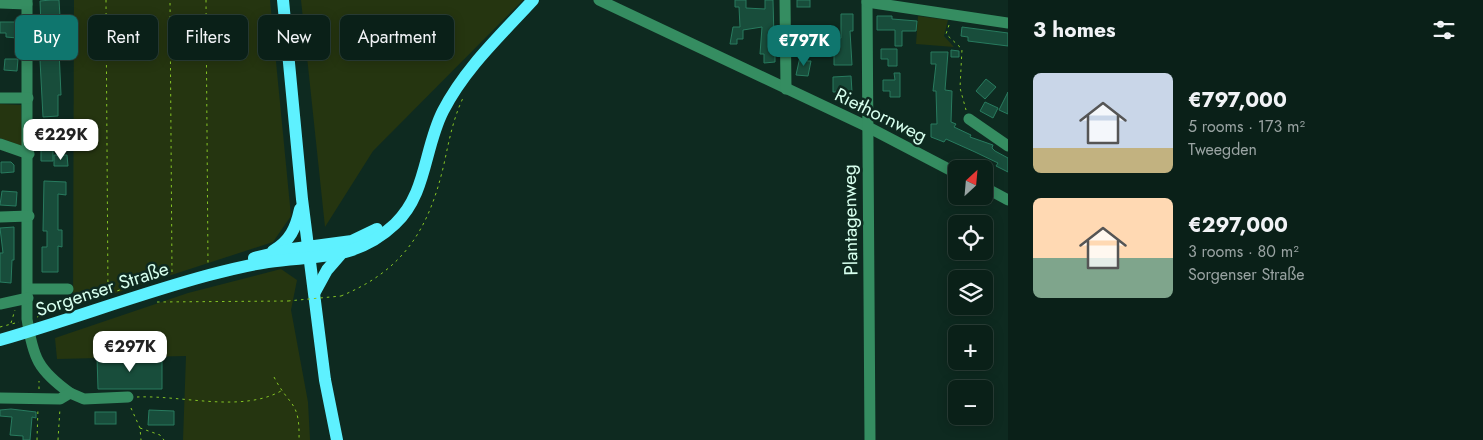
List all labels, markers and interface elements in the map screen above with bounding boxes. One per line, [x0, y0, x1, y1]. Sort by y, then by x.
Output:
chip: Buy [15, 15, 78, 60]
chip: Rent [88, 15, 158, 60]
chip: Filters [168, 15, 248, 60]
chip: New [258, 15, 330, 60]
chip: Apartment [340, 15, 454, 60]
text: 3 homes [1033, 15, 1116, 45]
icon: filters [1430, 16, 1458, 44]
pin: €797K [769, 24, 839, 67]
text: €797K [778, 29, 830, 52]
street label: Riethornweg [830, 81, 932, 149]
text: €797,000 [1188, 85, 1287, 115]
icon: home [1073, 93, 1133, 153]
text: 5 rooms · 173 m² [1188, 115, 1305, 138]
pin: €229K [26, 119, 96, 161]
text: €229K [34, 123, 88, 146]
text: Tweegden [1188, 138, 1257, 161]
north arrow [948, 160, 992, 205]
map controls [948, 160, 993, 425]
street label: Plantagenweg [836, 164, 864, 276]
text: €297,000 [1188, 210, 1288, 240]
button: locate [948, 215, 993, 260]
icon: home [1073, 218, 1133, 278]
text: 3 rooms · 80 m² [1188, 240, 1299, 263]
street label: Sorgenser Straße [32, 255, 172, 323]
text: Sorgenser Straße [1188, 263, 1305, 286]
button: layers [948, 270, 993, 315]
button: + [948, 325, 993, 370]
pin: €297K [95, 330, 165, 373]
text: €297K [104, 335, 156, 358]
button: − [948, 380, 993, 425]

